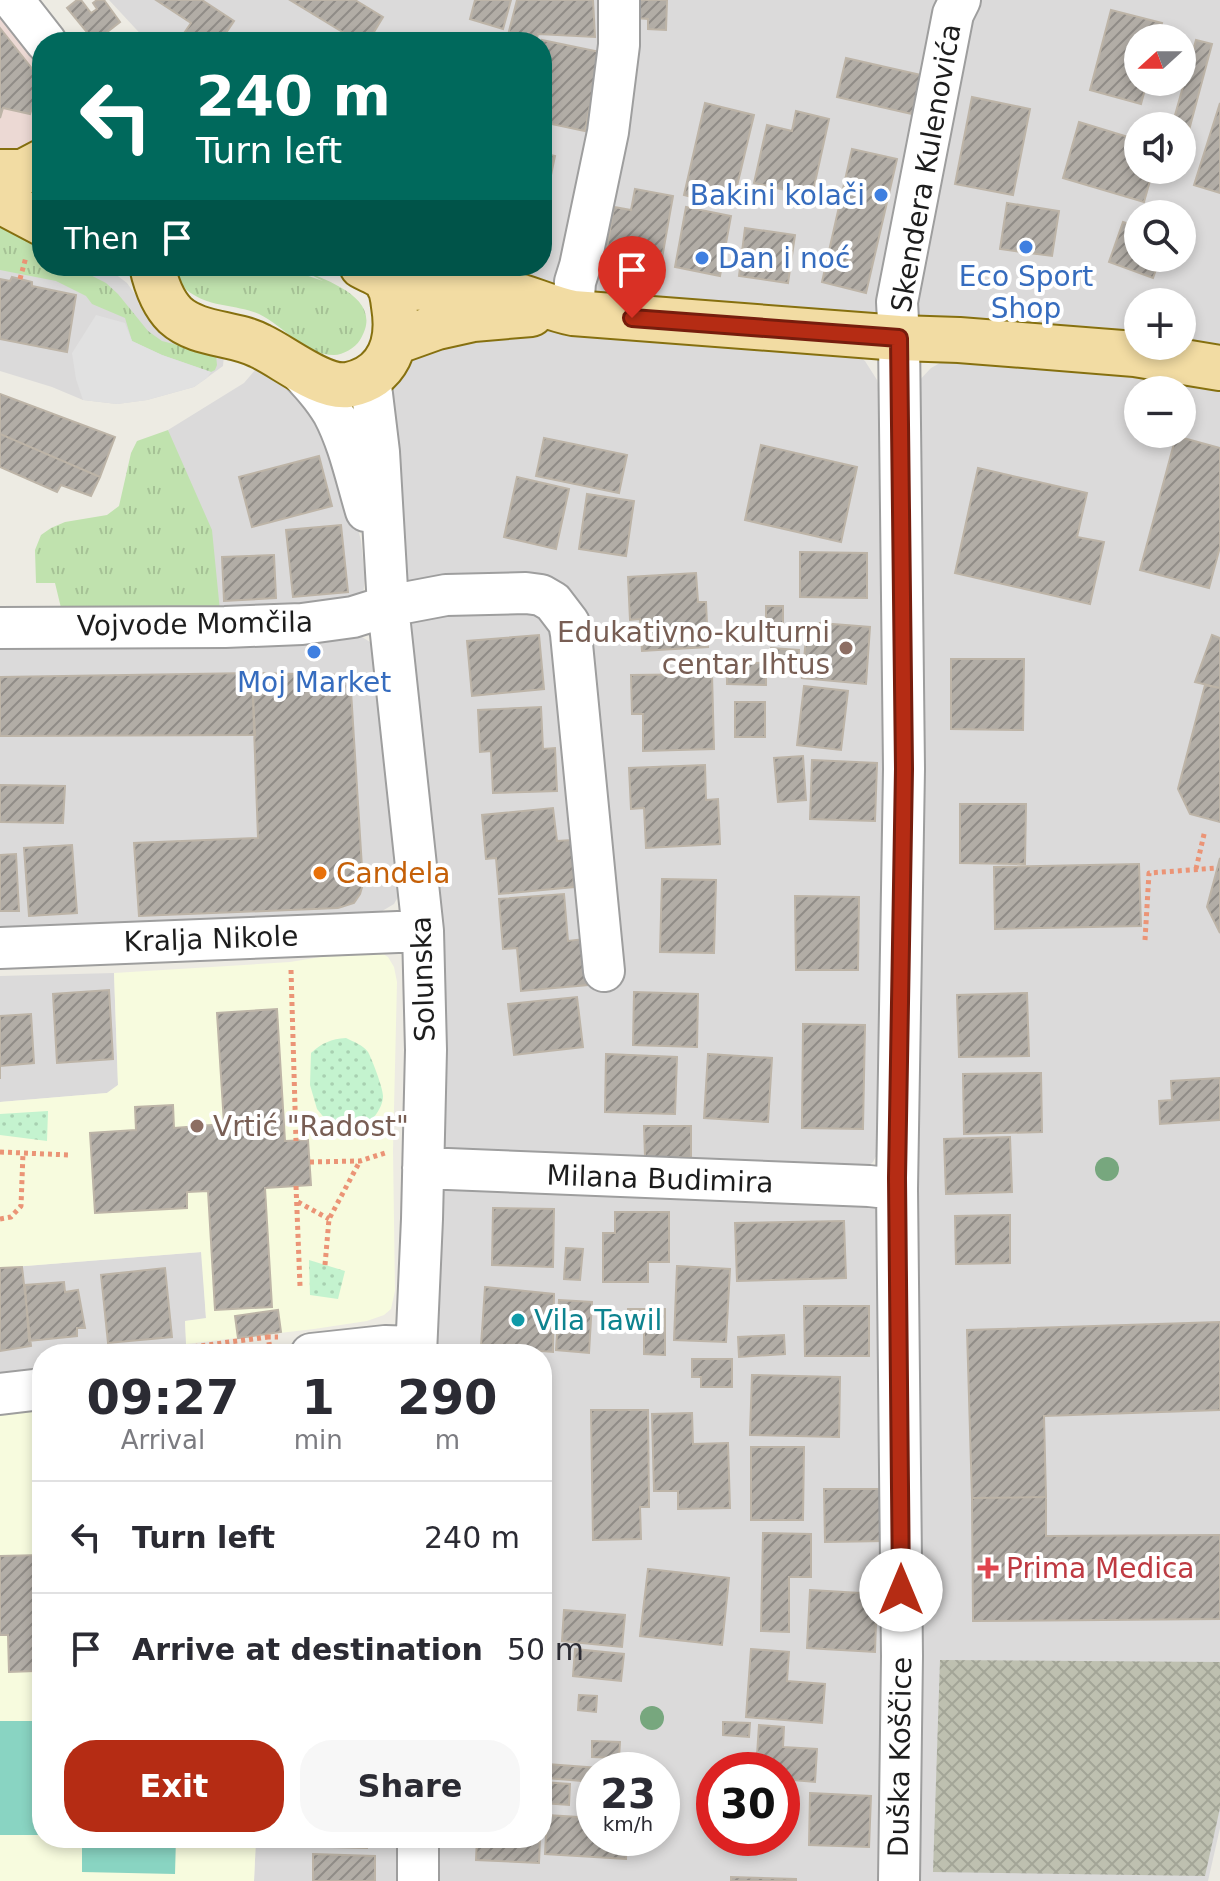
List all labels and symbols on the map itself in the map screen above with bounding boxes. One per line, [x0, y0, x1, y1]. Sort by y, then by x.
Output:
street label: Skendera Kulenovića [884, 21, 968, 315]
north arrow [1124, 24, 1196, 96]
place label: Bakini kolači [690, 179, 865, 212]
marker: Bakini kolači [872, 186, 890, 204]
pin [598, 236, 666, 318]
marker: Eco Sport Shop [1017, 238, 1035, 256]
place label: Dan i noć [718, 242, 850, 275]
marker: Dan i noć [693, 249, 711, 267]
place label: Eco Sport Shop [959, 260, 1093, 325]
street label: Vojvode Momčila [77, 605, 313, 643]
place label: Edukativno-kulturni centar Ihtus [557, 616, 830, 681]
marker: Edukativno-kulturni centar Ihtus [837, 639, 855, 657]
marker: Moj Market [305, 643, 323, 661]
place label: Moj Market [237, 666, 391, 699]
place label: Candela [336, 857, 450, 890]
marker: Candela [311, 864, 329, 882]
street label: Solunska [404, 916, 442, 1042]
street label: Kralja Nikole [123, 919, 299, 959]
place label: Vrtić "Radost" [213, 1110, 409, 1143]
marker: Vrtić "Radost" [188, 1117, 206, 1135]
street label: Milana Budimira [546, 1159, 774, 1199]
place label: Vila Tawil [534, 1304, 662, 1337]
marker: Vila Tawil [509, 1311, 527, 1329]
position arrow [859, 1548, 943, 1632]
place label: Prima Medica [1006, 1552, 1195, 1585]
marker: Prima Medica [977, 1557, 999, 1579]
street label: Duška Koščice [882, 1657, 918, 1857]
speed limit sign: 30 [696, 1752, 800, 1856]

